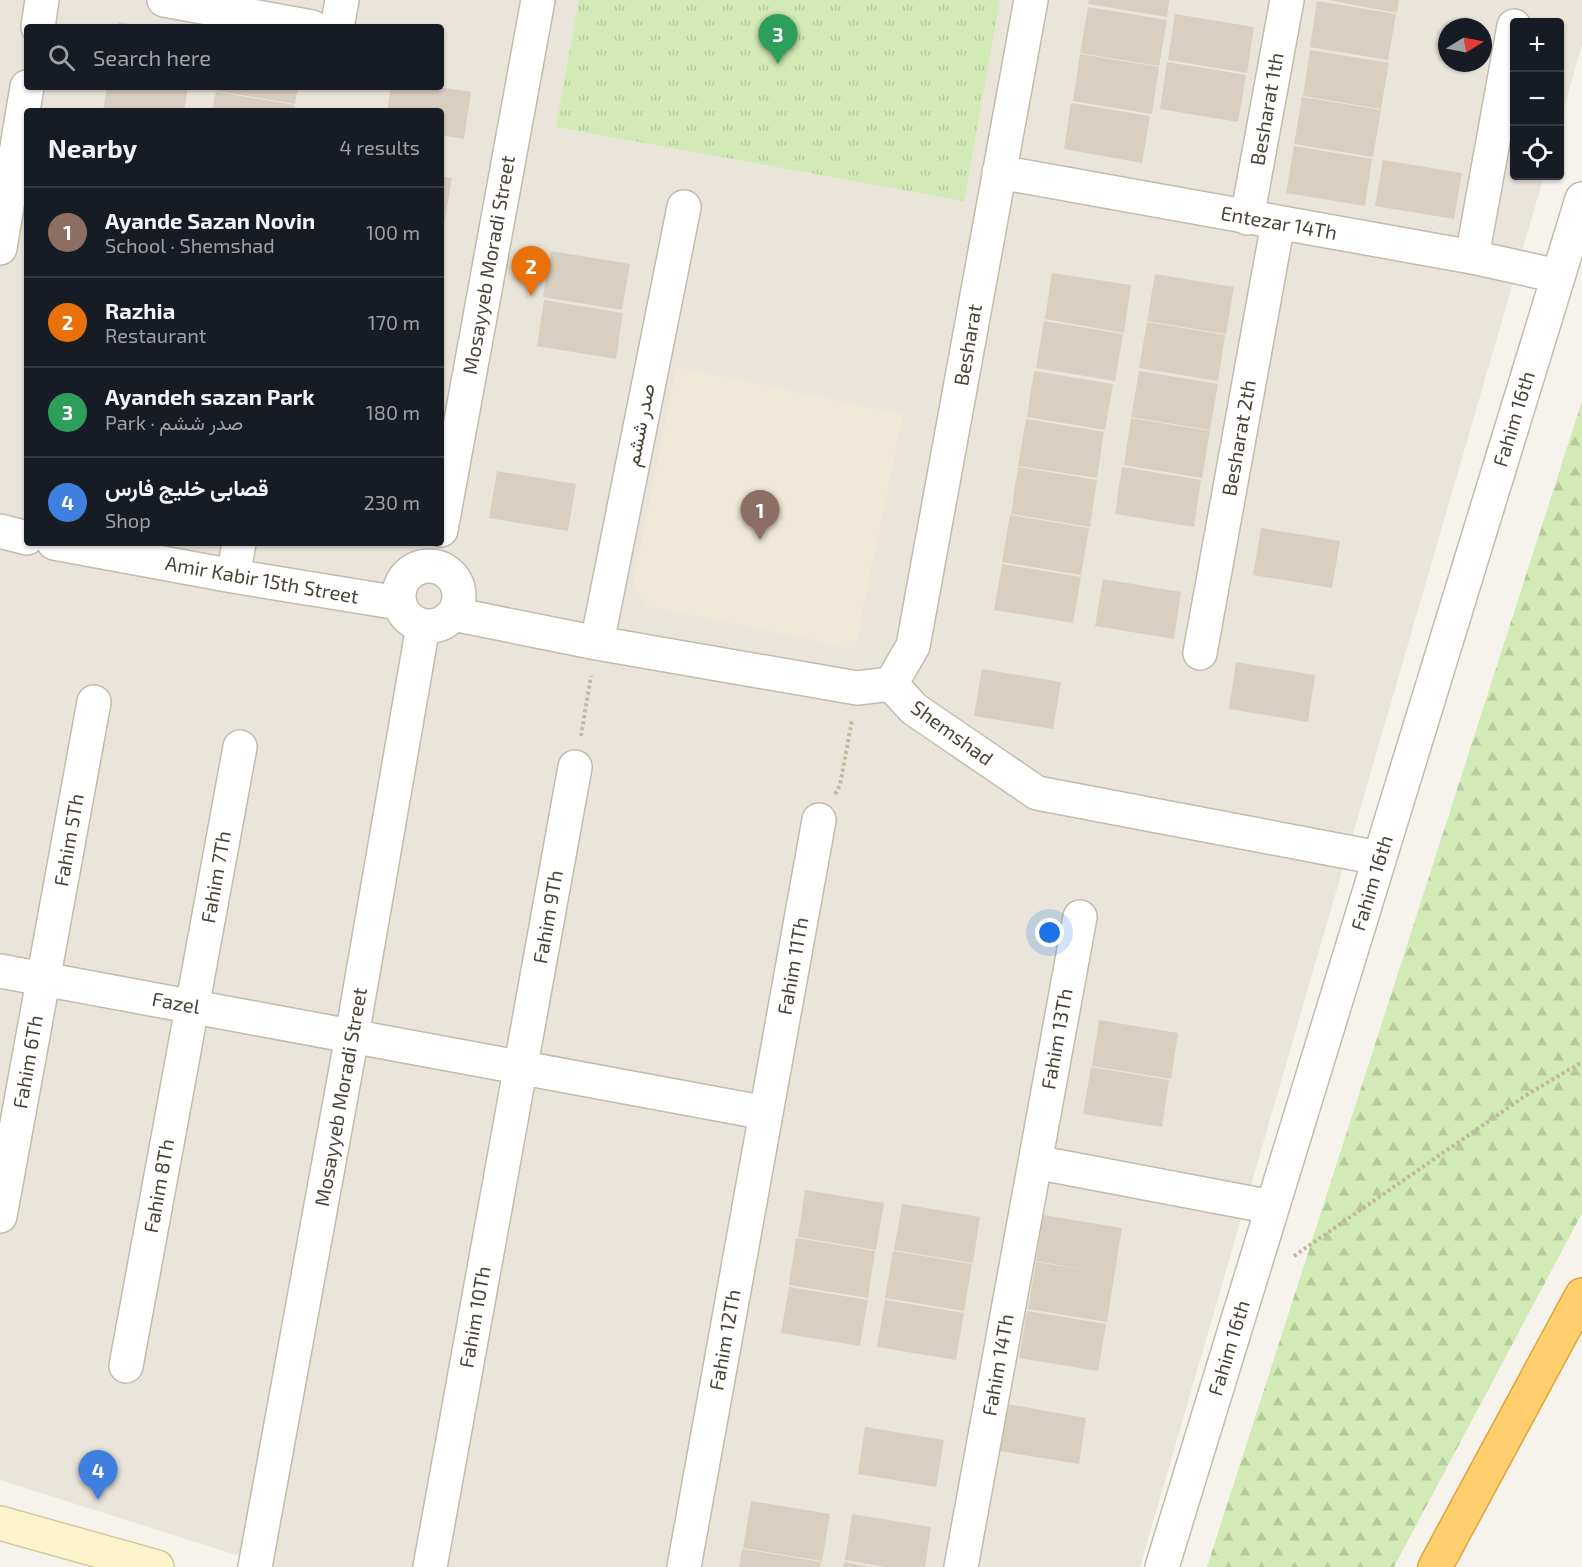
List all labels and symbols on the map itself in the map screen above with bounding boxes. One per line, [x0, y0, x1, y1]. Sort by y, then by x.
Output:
pin: 3 [758, 14, 798, 64]
north arrow [1438, 18, 1492, 72]
street label: Besharat 1th [1244, 51, 1288, 167]
street label: Mosayyeb Moradi Street [457, 153, 519, 376]
street label: Entezar 14Th [1219, 200, 1339, 244]
pin: 2 [512, 246, 550, 296]
street label: Besharat [948, 302, 986, 388]
street label: Fahim 16th [1487, 368, 1539, 469]
street label: Besharat 2th [1216, 378, 1260, 498]
street label: صدر ششم [619, 381, 661, 469]
pin: 1 [740, 490, 780, 540]
street label: Amir Kabir 15th Street [163, 550, 361, 608]
street label: Shemshad [907, 694, 998, 770]
street label: Fahim 5Th [48, 792, 88, 888]
street label: Fahim 7Th [195, 829, 235, 925]
street label: Fahim 16th [1345, 832, 1397, 933]
street label: Fahim 9Th [527, 868, 567, 965]
street label: Fahim 11Th [772, 915, 812, 1017]
your location [1035, 918, 1064, 947]
street label: Mosayyeb Moradi Street [309, 985, 371, 1208]
street label: Fazel [150, 986, 202, 1018]
street label: Fahim 13Th [1035, 986, 1077, 1091]
street label: Fahim 6Th [7, 1013, 47, 1110]
street label: Fahim 8Th [138, 1137, 178, 1235]
street label: Fahim 10Th [453, 1264, 495, 1370]
street label: Fahim 12Th [703, 1287, 745, 1392]
street label: Fahim 16th [1202, 1297, 1254, 1398]
street label: Fahim 14Th [976, 1312, 1018, 1418]
pin: 4 [78, 1450, 118, 1500]

